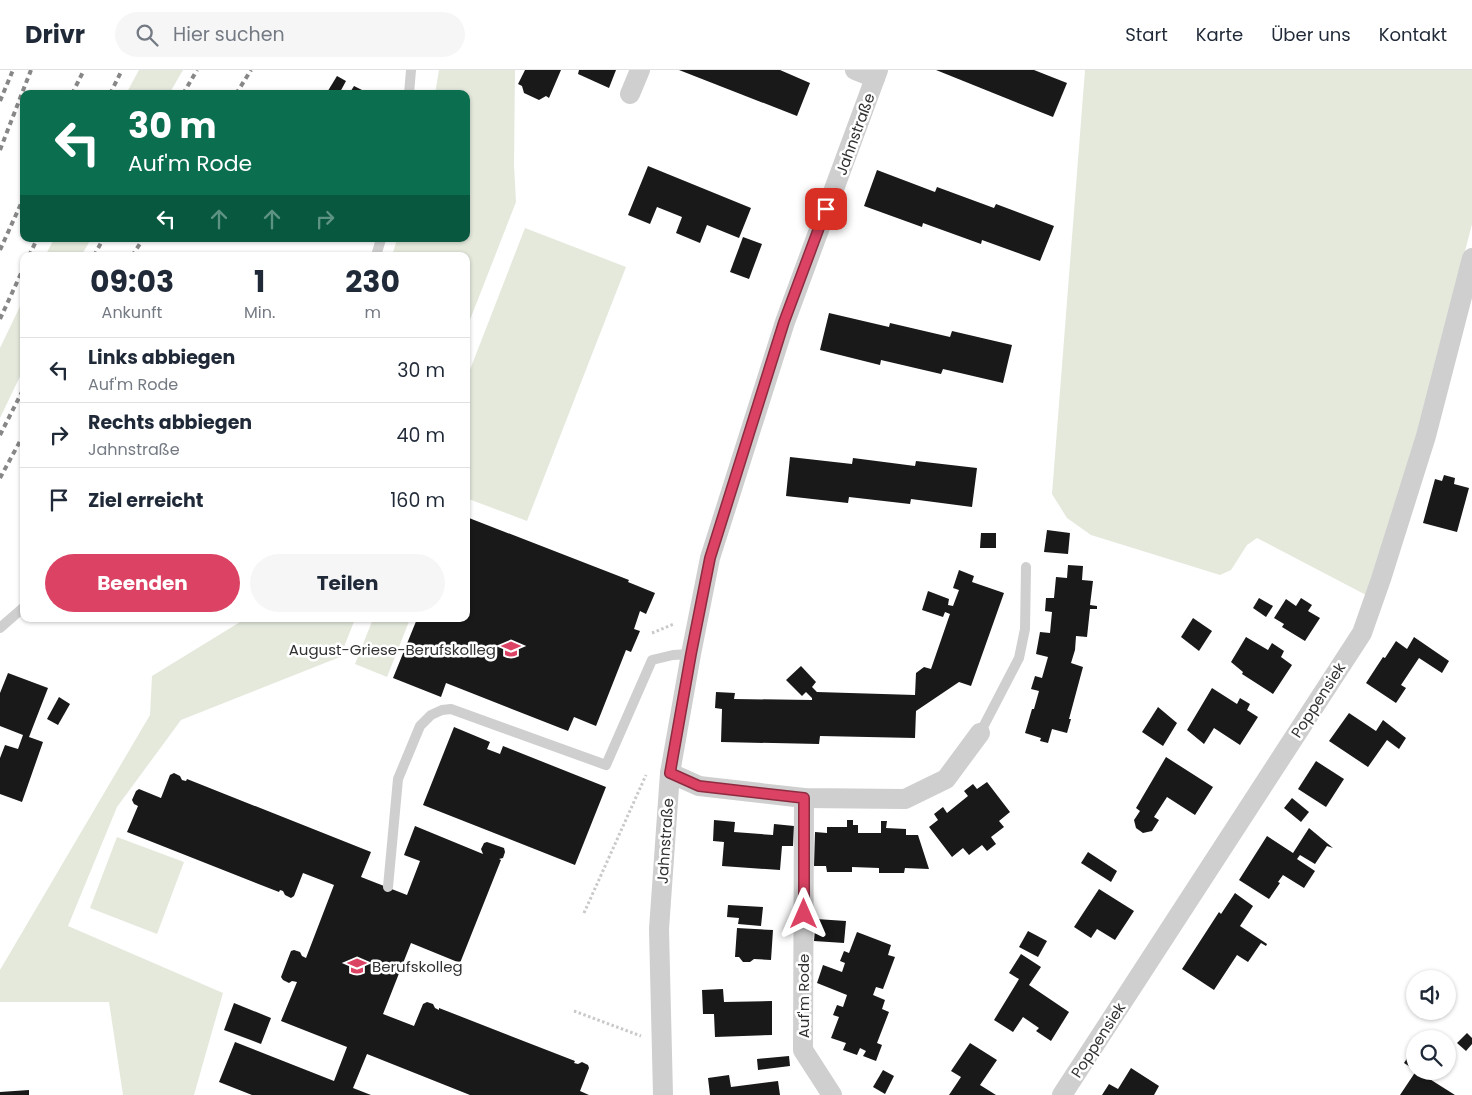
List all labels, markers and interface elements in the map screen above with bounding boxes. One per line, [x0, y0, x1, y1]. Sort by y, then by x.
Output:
search box [115, 12, 465, 57]
text: Drivr [25, 18, 85, 51]
icon: search [133, 21, 161, 49]
text: Hier suchen [173, 21, 285, 48]
text: Start [1125, 22, 1168, 47]
text: Karte [1196, 22, 1243, 47]
text: Über uns [1271, 22, 1351, 47]
text: Kontakt [1379, 22, 1447, 47]
street label: Jahnstraße [830, 90, 880, 178]
text: 30 m [128, 101, 216, 150]
icon: left [45, 110, 110, 175]
text: Auf'm Rode [128, 148, 252, 179]
pin [805, 188, 847, 230]
icon: arrive [812, 195, 840, 223]
icon: left [152, 205, 180, 233]
icon: ahead [205, 205, 233, 233]
icon: ahead [258, 205, 286, 233]
icon: right [311, 205, 339, 233]
text: 09:03 [90, 260, 174, 303]
text: 1 [254, 260, 265, 303]
text: 230 [345, 260, 400, 303]
text: Ankunft [102, 301, 162, 324]
text: Min. [244, 301, 275, 324]
text: m [364, 301, 381, 324]
text: Links abbiegen [88, 344, 235, 371]
icon: left [45, 356, 73, 384]
text: 30 m [397, 357, 445, 384]
text: Auf'm Rode [88, 373, 178, 396]
text: Rechts abbiegen [88, 409, 252, 436]
icon: right [45, 421, 73, 449]
text: 40 m [396, 422, 445, 449]
text: Jahnstraße [88, 438, 180, 461]
icon: arrive [45, 486, 73, 514]
text: Ziel erreicht [88, 487, 204, 514]
text: 160 m [390, 487, 445, 514]
button: Beenden [45, 554, 240, 612]
button: Teilen [250, 554, 445, 612]
school or university icon: August-Griese-Berufskolleg [500, 638, 522, 660]
place label: August-Griese-Berufskolleg [289, 639, 496, 660]
street label: Poppensiek [1286, 658, 1350, 742]
street label: Jahnstraße [652, 797, 678, 885]
position arrow [777, 887, 829, 939]
street label: Auf'm Rode [793, 954, 814, 1038]
school or university icon: Berufskolleg [346, 955, 368, 977]
place label: Berufskolleg [372, 956, 463, 977]
map controls [1406, 970, 1456, 1080]
button: sound [1406, 970, 1456, 1020]
street label: Poppensiek [1066, 998, 1130, 1082]
button: search [1406, 1030, 1456, 1080]

